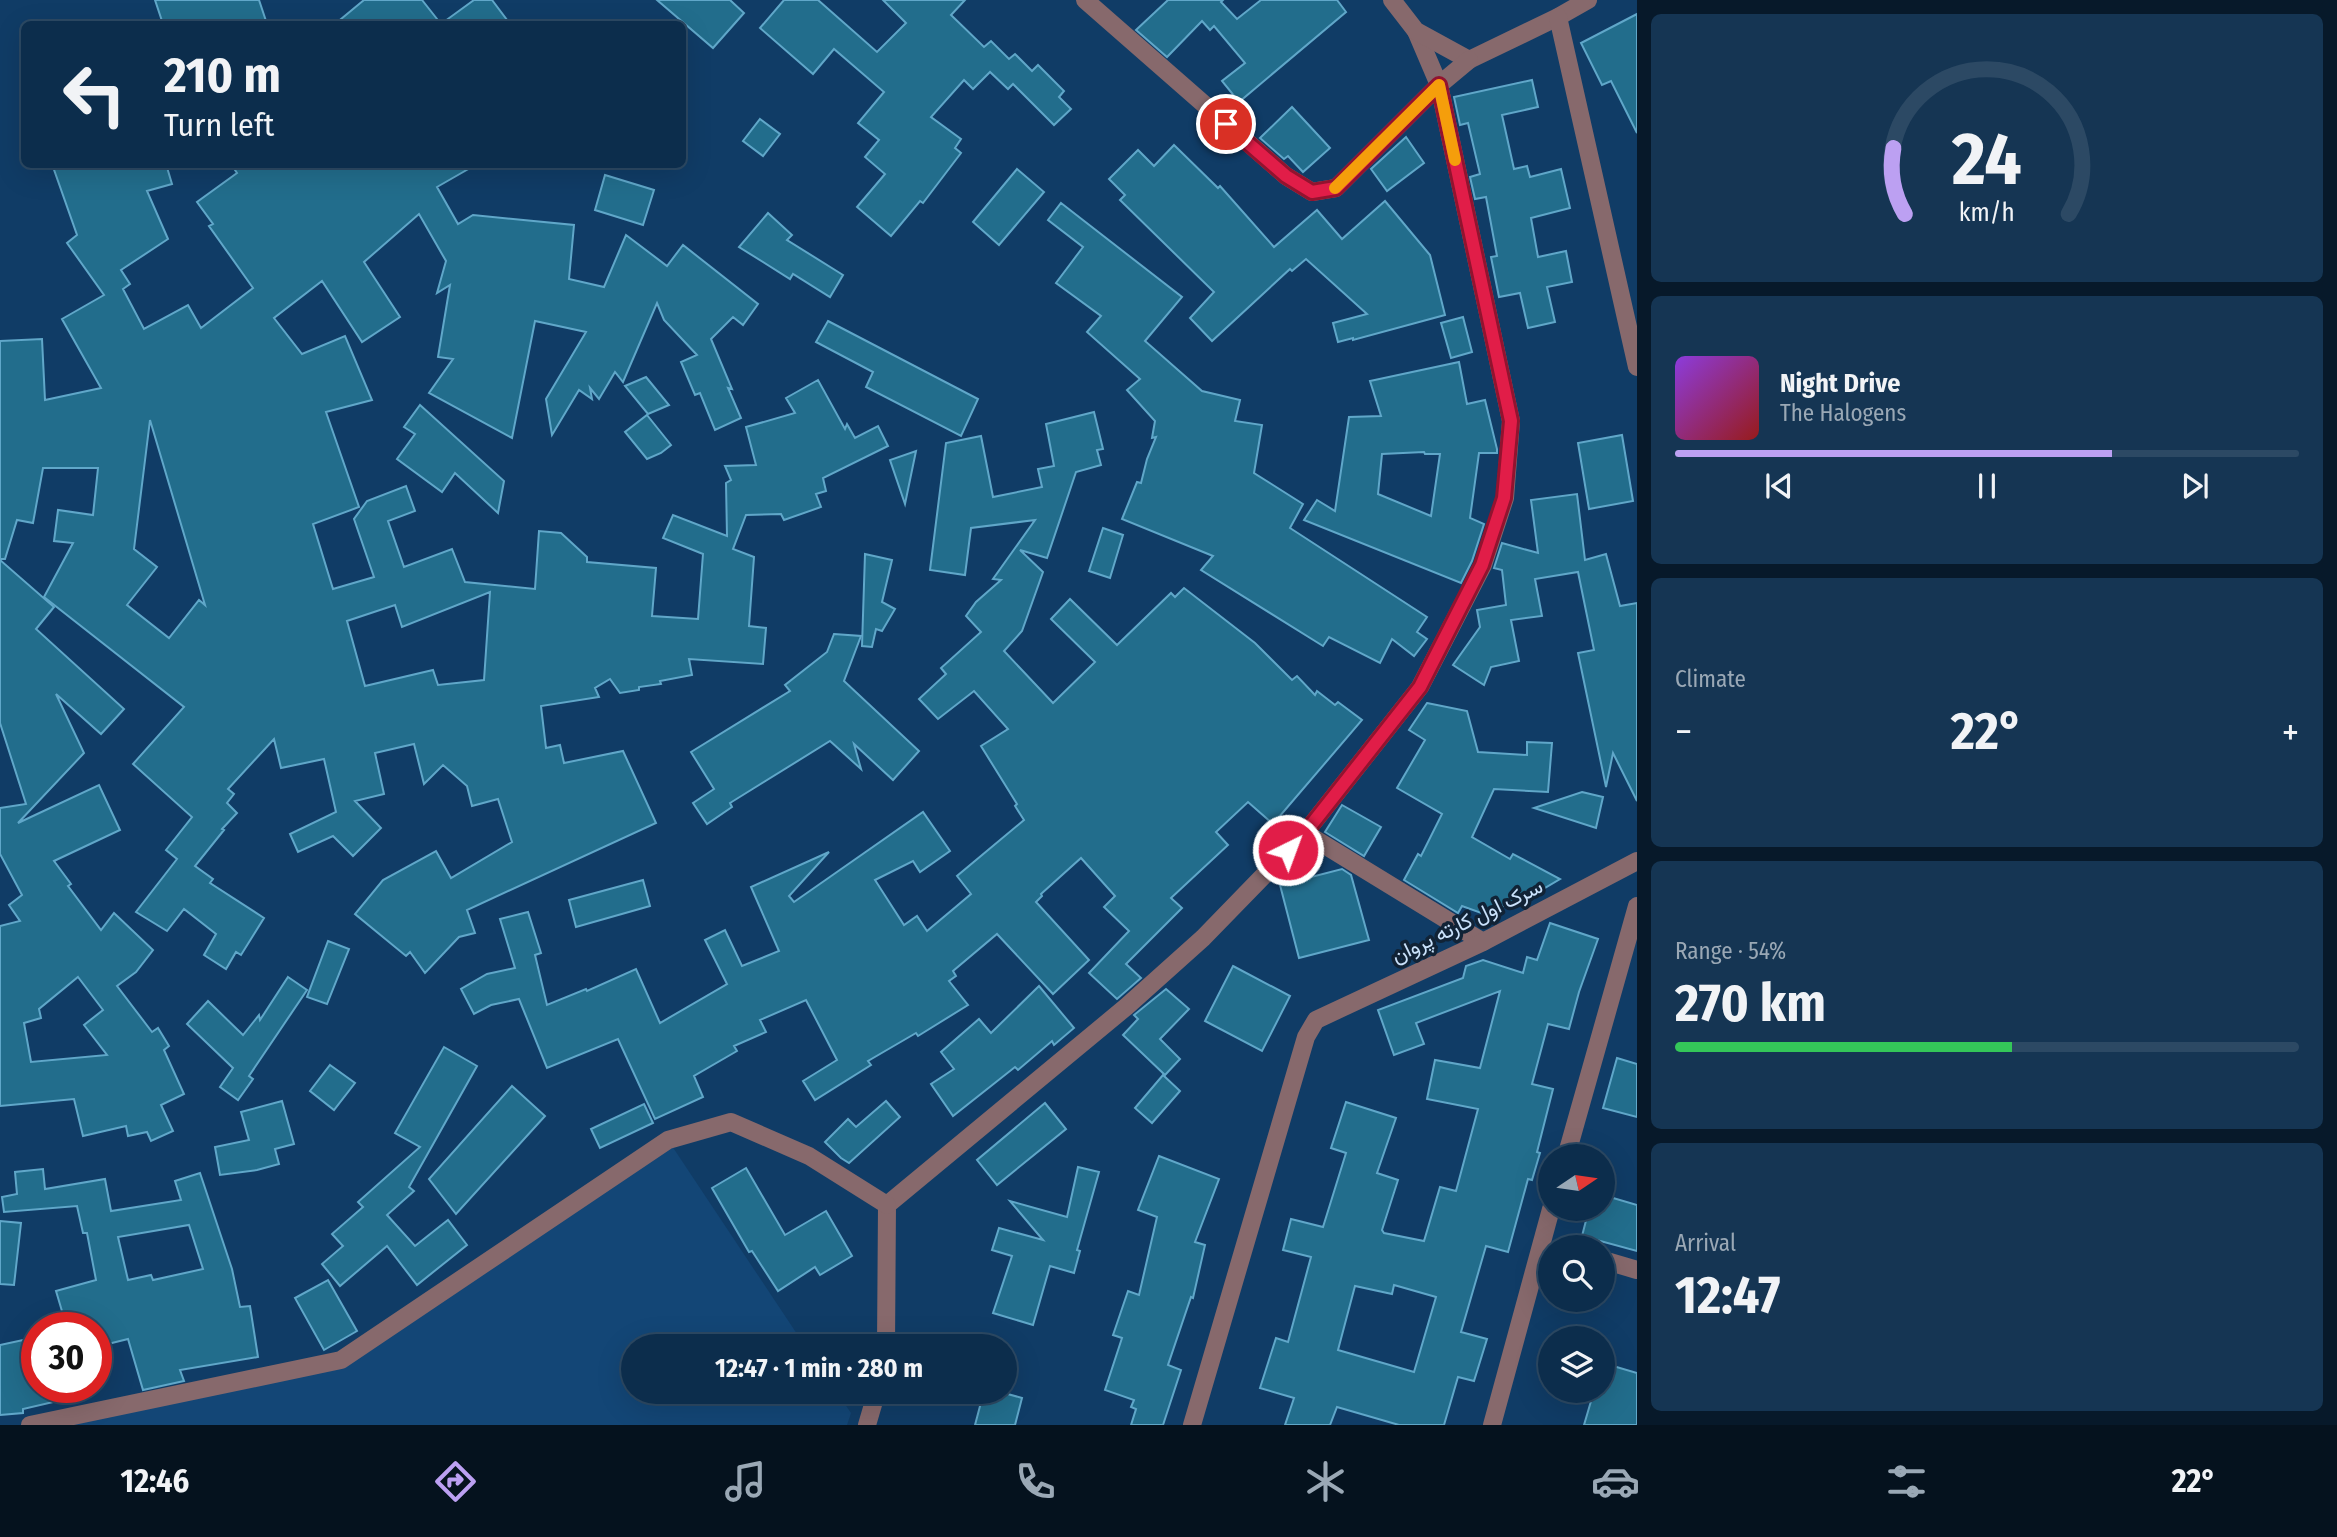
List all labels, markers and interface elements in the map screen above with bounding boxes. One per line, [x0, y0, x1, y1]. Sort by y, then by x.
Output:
text: 210 m [164, 46, 281, 105]
icon: left [49, 49, 140, 140]
pin [1196, 94, 1256, 154]
icon: arrive [1207, 105, 1245, 143]
text: Turn left [164, 106, 274, 144]
text: 24 [1951, 116, 2022, 203]
text: km/h [1959, 198, 2015, 228]
text: Night Drive [1780, 368, 1900, 399]
text: The Halogens [1780, 399, 1906, 427]
icon: previous [1760, 467, 1798, 505]
icon: pause [1968, 467, 2006, 505]
icon: next [2176, 467, 2214, 505]
text: Climate [1675, 665, 1746, 693]
text: 22° [1951, 700, 2023, 763]
text: − [1675, 709, 1692, 755]
text: + [2282, 709, 2299, 755]
position arrow [1251, 813, 1325, 887]
street label: سرک اول کارته پروان [1387, 873, 1547, 970]
text: Range · 54% [1675, 937, 1786, 965]
text: 270 km [1675, 972, 1826, 1035]
north arrow [1538, 1144, 1615, 1222]
map controls [1538, 1144, 1615, 1403]
text: Arrival [1675, 1229, 1736, 1257]
button: search [1538, 1235, 1615, 1312]
text: 12:47 [1675, 1264, 1781, 1327]
speed limit sign: 30 [21, 1312, 112, 1403]
button: layers [1538, 1326, 1615, 1403]
text: 12:47 · 1 min · 280 m [715, 1353, 923, 1384]
icon: directions [431, 1457, 480, 1506]
icon: music [721, 1457, 770, 1506]
icon: phone [1011, 1457, 1060, 1506]
icon: climate [1301, 1457, 1350, 1506]
icon: car [1591, 1457, 1640, 1506]
icon: filters [1882, 1457, 1931, 1506]
text: 12:46 [121, 1462, 189, 1500]
text: 22° [2172, 1462, 2216, 1500]

